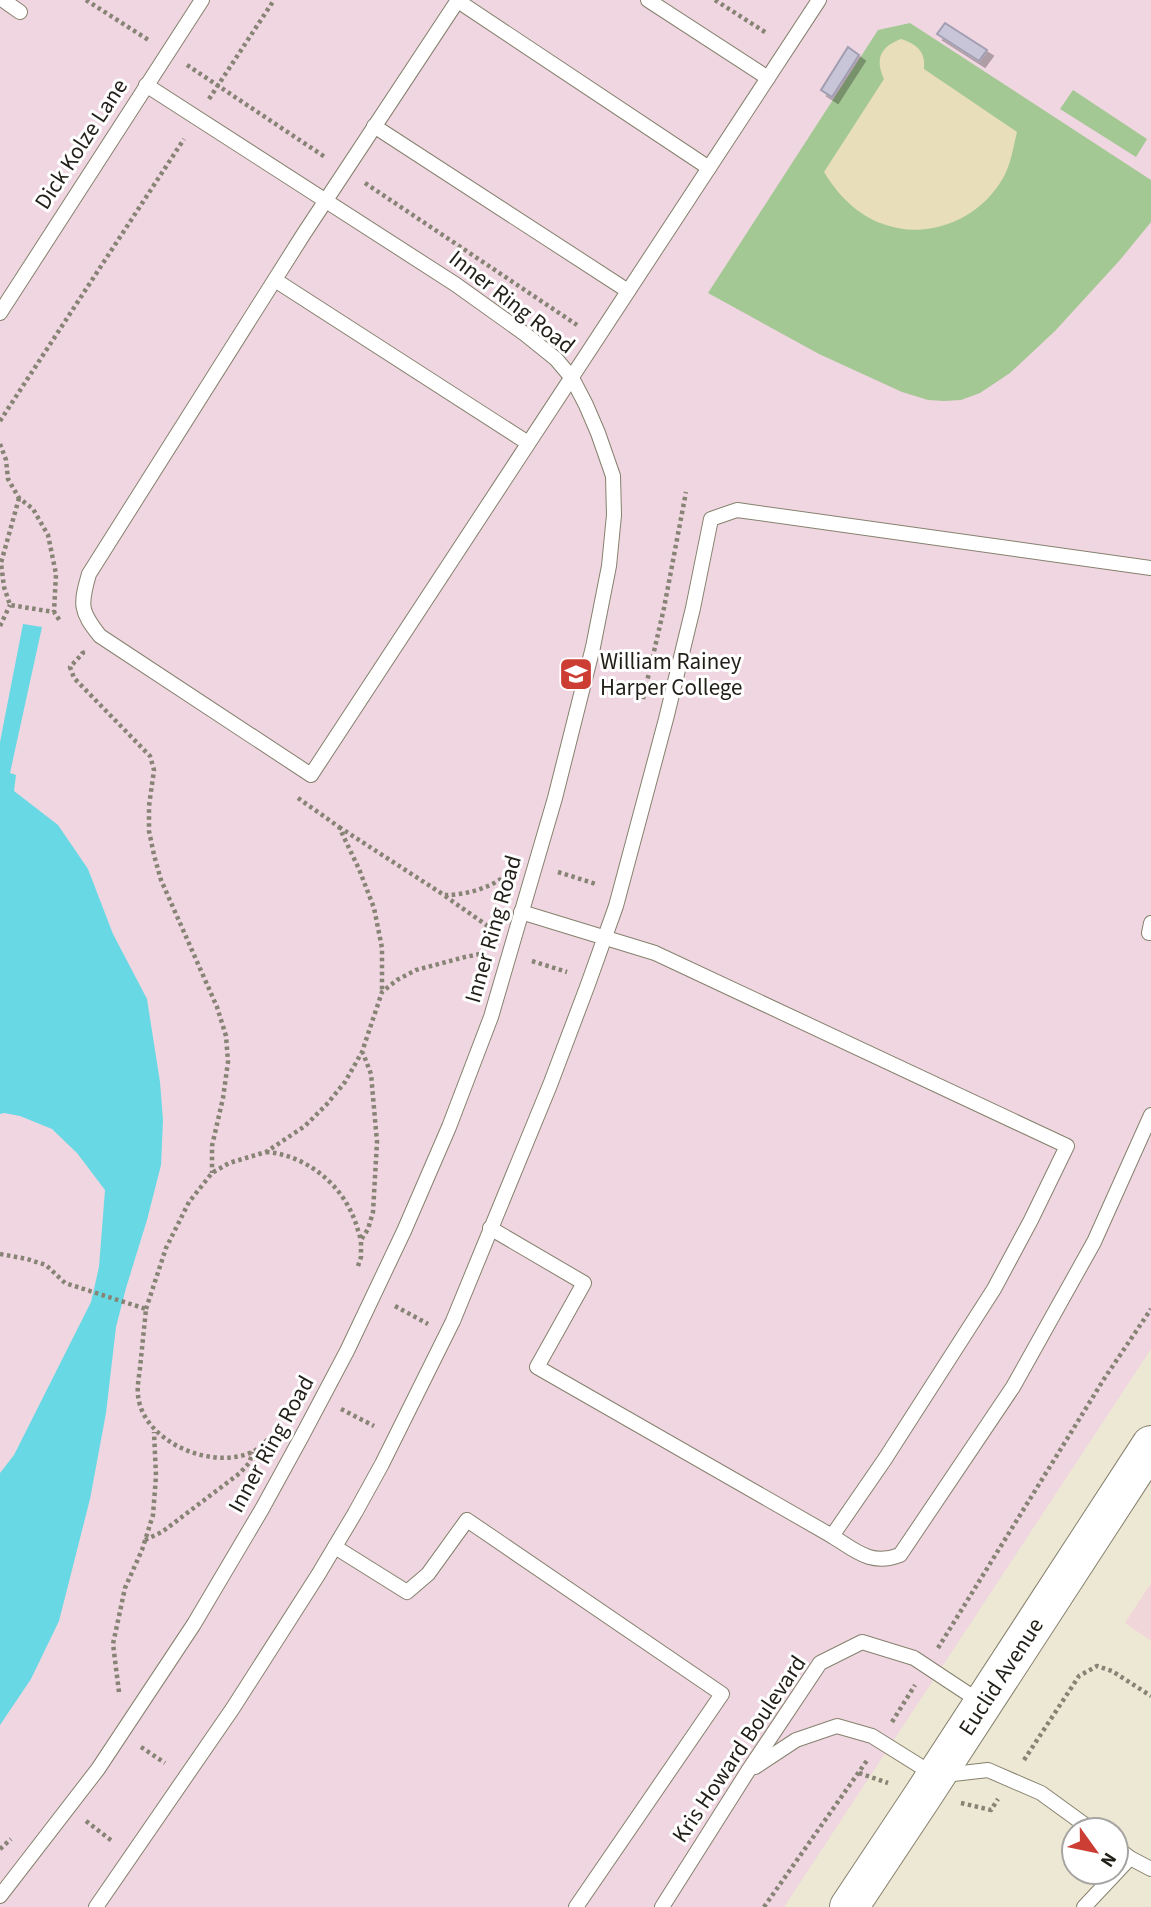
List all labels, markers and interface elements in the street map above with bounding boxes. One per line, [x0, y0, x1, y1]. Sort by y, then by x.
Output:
street label: Dick Kolze Lane [26, 72, 136, 216]
street label: Inner Ring Road [442, 242, 582, 362]
place label: William Rainey Harper College [600, 645, 743, 704]
school or university icon: William Rainey Harper College [557, 655, 595, 693]
street label: Inner Ring Road [456, 851, 530, 1007]
street label: Inner Ring Road [220, 1369, 322, 1519]
street label: Euclid Avenue [950, 1611, 1051, 1742]
street label: Kris Howard Boulevard [664, 1649, 814, 1849]
north arrow [1060, 1816, 1130, 1886]
text: N [1093, 1847, 1123, 1872]

